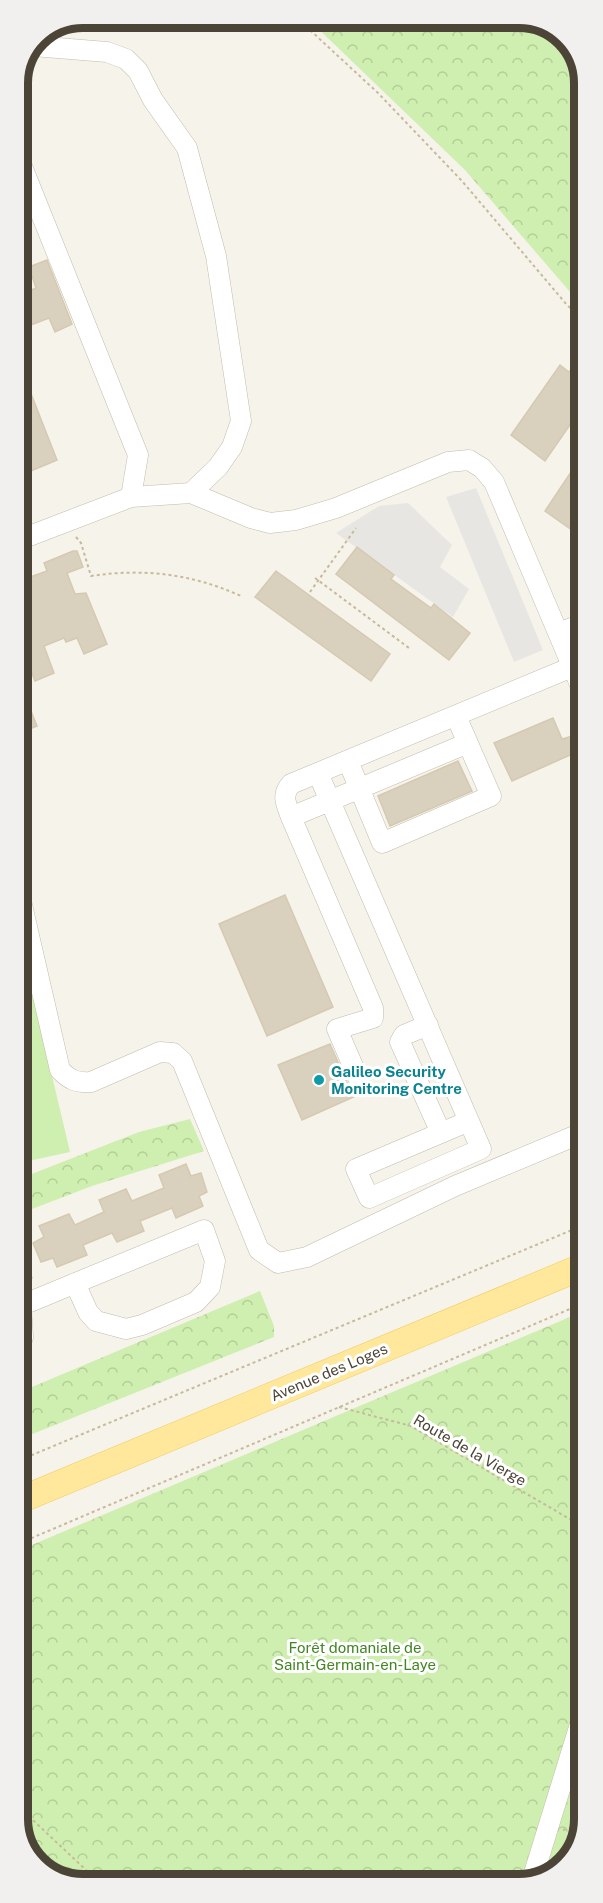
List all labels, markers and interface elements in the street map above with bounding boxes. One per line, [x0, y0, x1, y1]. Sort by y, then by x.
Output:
place label: Galileo Security Monitoring Centre [331, 1063, 462, 1097]
marker: Galileo Security Monitoring Centre [312, 1073, 326, 1087]
street label: Avenue des Loges [268, 1340, 390, 1404]
street label: Route de la Vierge [411, 1411, 529, 1489]
park label: Forêt domaniale de Saint-Germain-en-Laye [274, 1639, 436, 1673]

